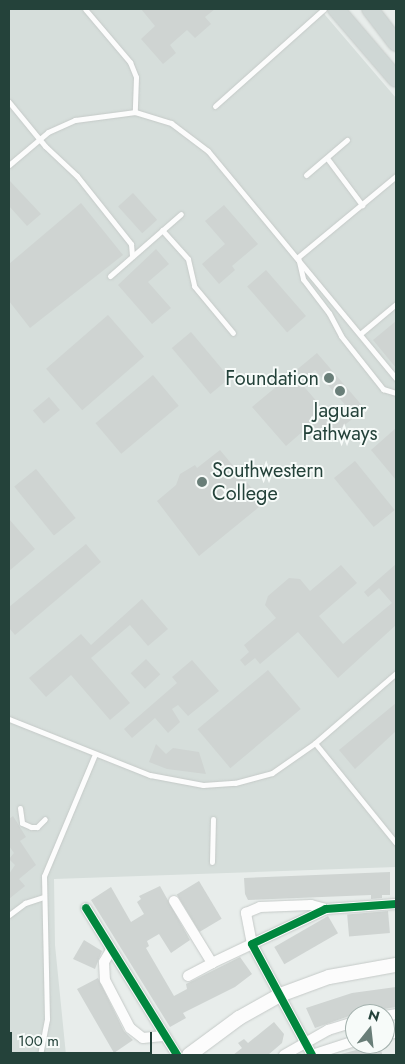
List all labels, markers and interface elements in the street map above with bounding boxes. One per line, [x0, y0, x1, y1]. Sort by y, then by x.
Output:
place label: Foundation [225, 366, 319, 390]
marker: Foundation [323, 372, 335, 384]
marker: Jaguar Pathways [334, 385, 346, 397]
place label: Jaguar Pathways [302, 399, 378, 446]
place label: Southwestern College [212, 459, 324, 506]
marker: Southwestern College [196, 476, 208, 488]
north arrow [345, 1004, 395, 1054]
text: N [366, 1004, 382, 1027]
scale bar [12, 1022, 155, 1054]
text: 100 m [18, 1030, 59, 1052]

